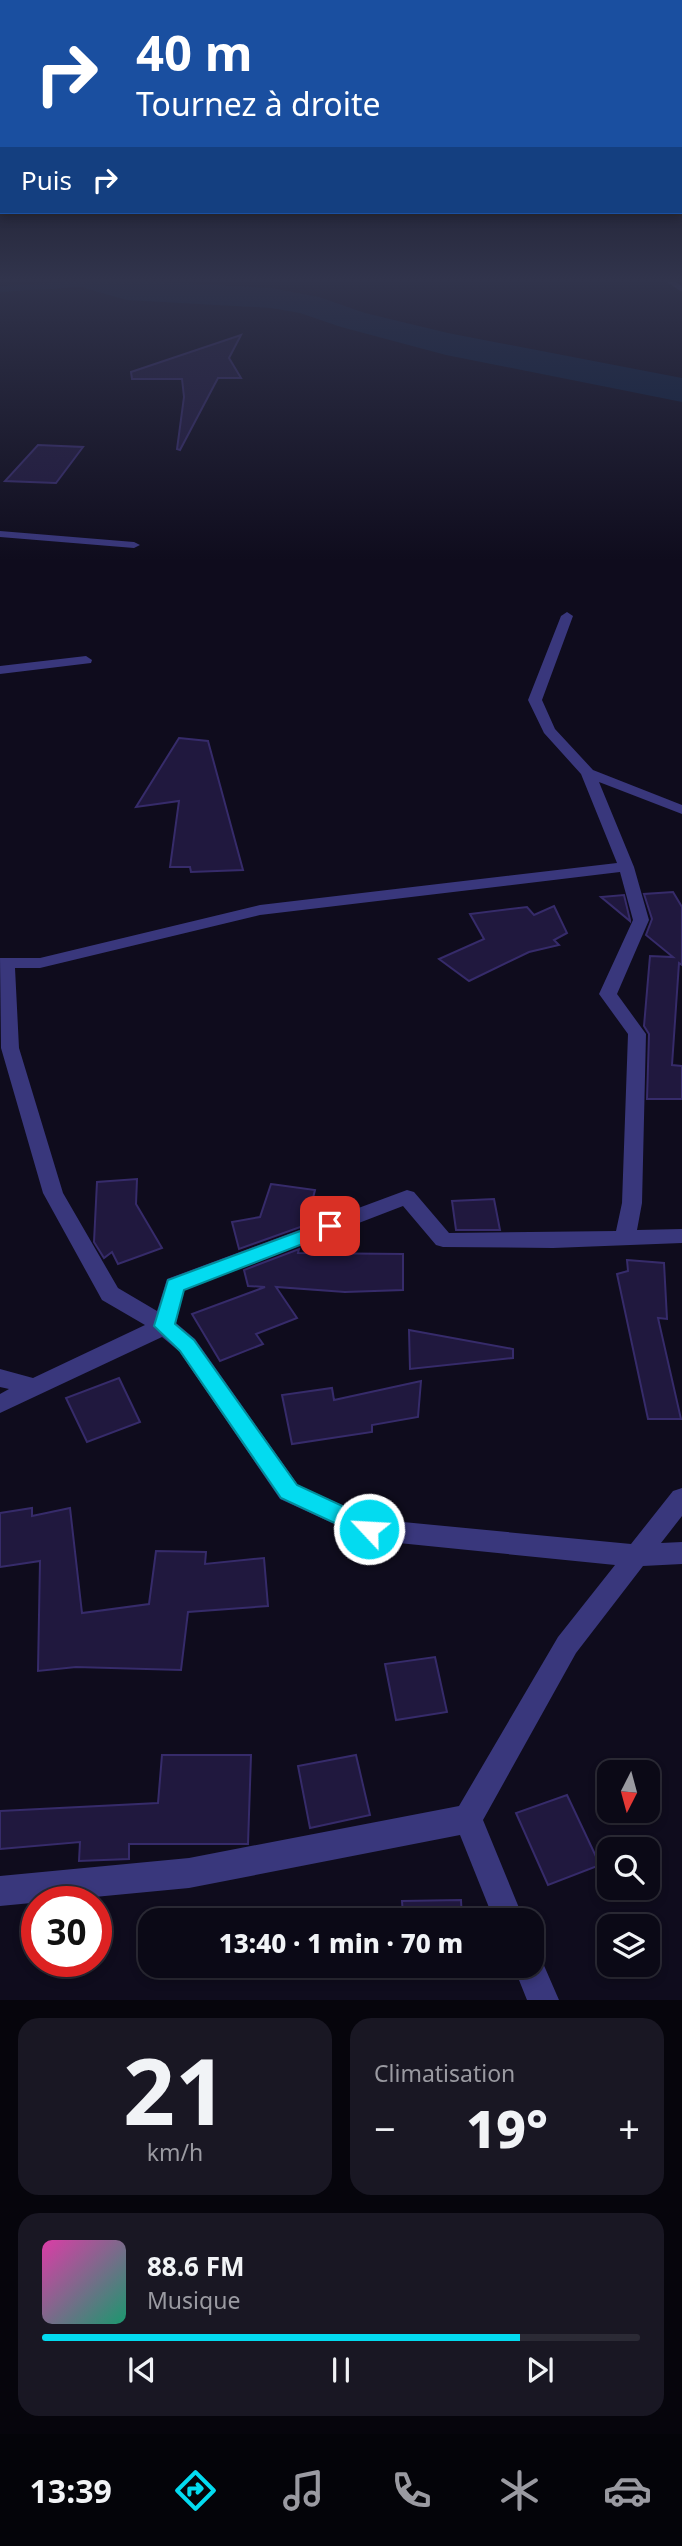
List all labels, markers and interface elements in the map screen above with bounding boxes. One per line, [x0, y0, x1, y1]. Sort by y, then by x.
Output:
text: 40 m [136, 19, 253, 85]
icon: right [21, 28, 112, 119]
text: Tournez à droite [136, 82, 381, 125]
icon: right [86, 161, 124, 199]
text: Puis [21, 162, 72, 198]
pin [300, 1196, 360, 1256]
icon: arrive [311, 1207, 349, 1245]
position arrow [332, 1492, 406, 1566]
north arrow [597, 1760, 660, 1824]
map controls [597, 1760, 660, 1977]
button: search [597, 1837, 660, 1900]
speed limit sign: 30 [21, 1886, 112, 1977]
button: layers [597, 1914, 660, 1977]
text: 13:40 · 1 min · 70 m [219, 1925, 463, 1961]
text: 21 [123, 2028, 227, 2152]
text: Climatisation [374, 2057, 515, 2089]
text: 19° [466, 2092, 548, 2163]
text: − [374, 2102, 396, 2154]
text: + [618, 2102, 640, 2154]
text: km/h [147, 2136, 203, 2168]
text: 88.6 FM [147, 2248, 244, 2284]
text: Musique [147, 2284, 240, 2316]
icon: previous [123, 2351, 161, 2389]
icon: pause [322, 2351, 360, 2389]
icon: next [521, 2351, 559, 2389]
icon: directions [171, 2466, 220, 2515]
icon: music [279, 2466, 328, 2515]
icon: phone [387, 2466, 436, 2515]
icon: climate [495, 2466, 544, 2515]
icon: car [603, 2466, 652, 2515]
text: 13:39 [30, 2469, 112, 2512]

